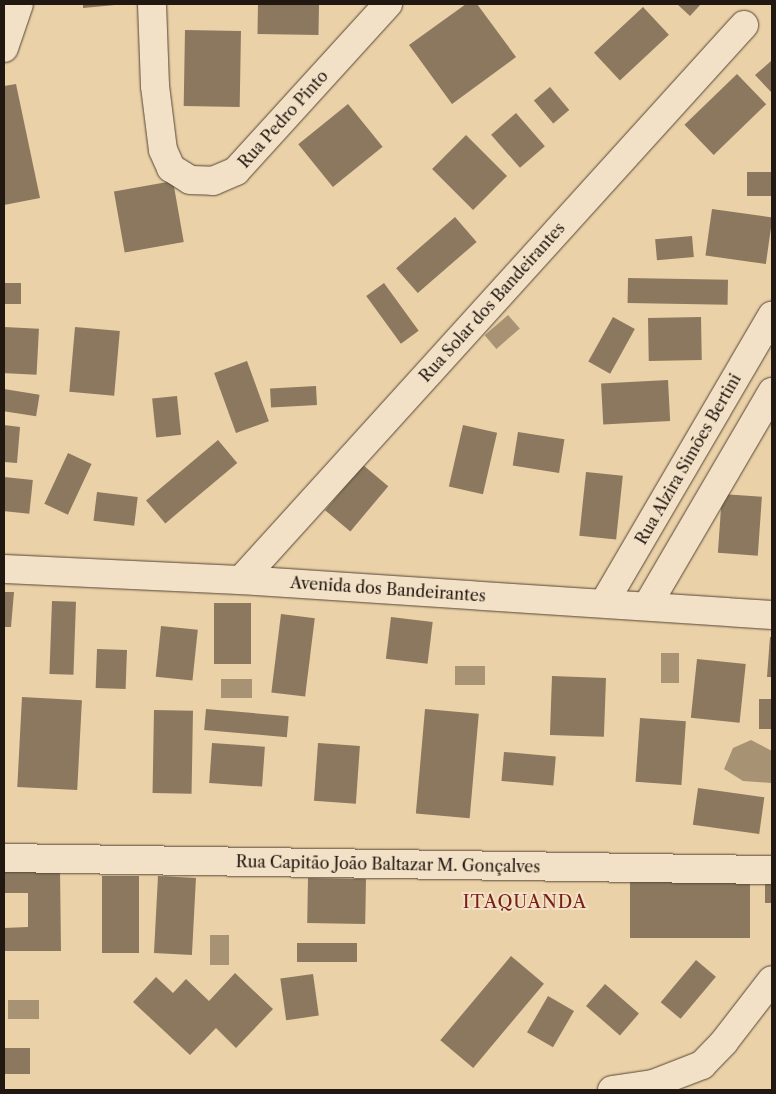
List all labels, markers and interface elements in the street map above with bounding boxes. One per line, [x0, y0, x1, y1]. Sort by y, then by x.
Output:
street label: Rua Pedro Pinto [234, 66, 332, 172]
street label: Rua Solar dos Bandeirantes [415, 218, 569, 386]
street label: Rua Alzira Simões Bertini [631, 370, 745, 548]
street label: Avenida dos Bandeirantes [290, 573, 486, 605]
street label: Rua Capitão João Baltazar M. Gonçalves [235, 852, 541, 876]
district label: ITAQUANDA [462, 891, 588, 913]

